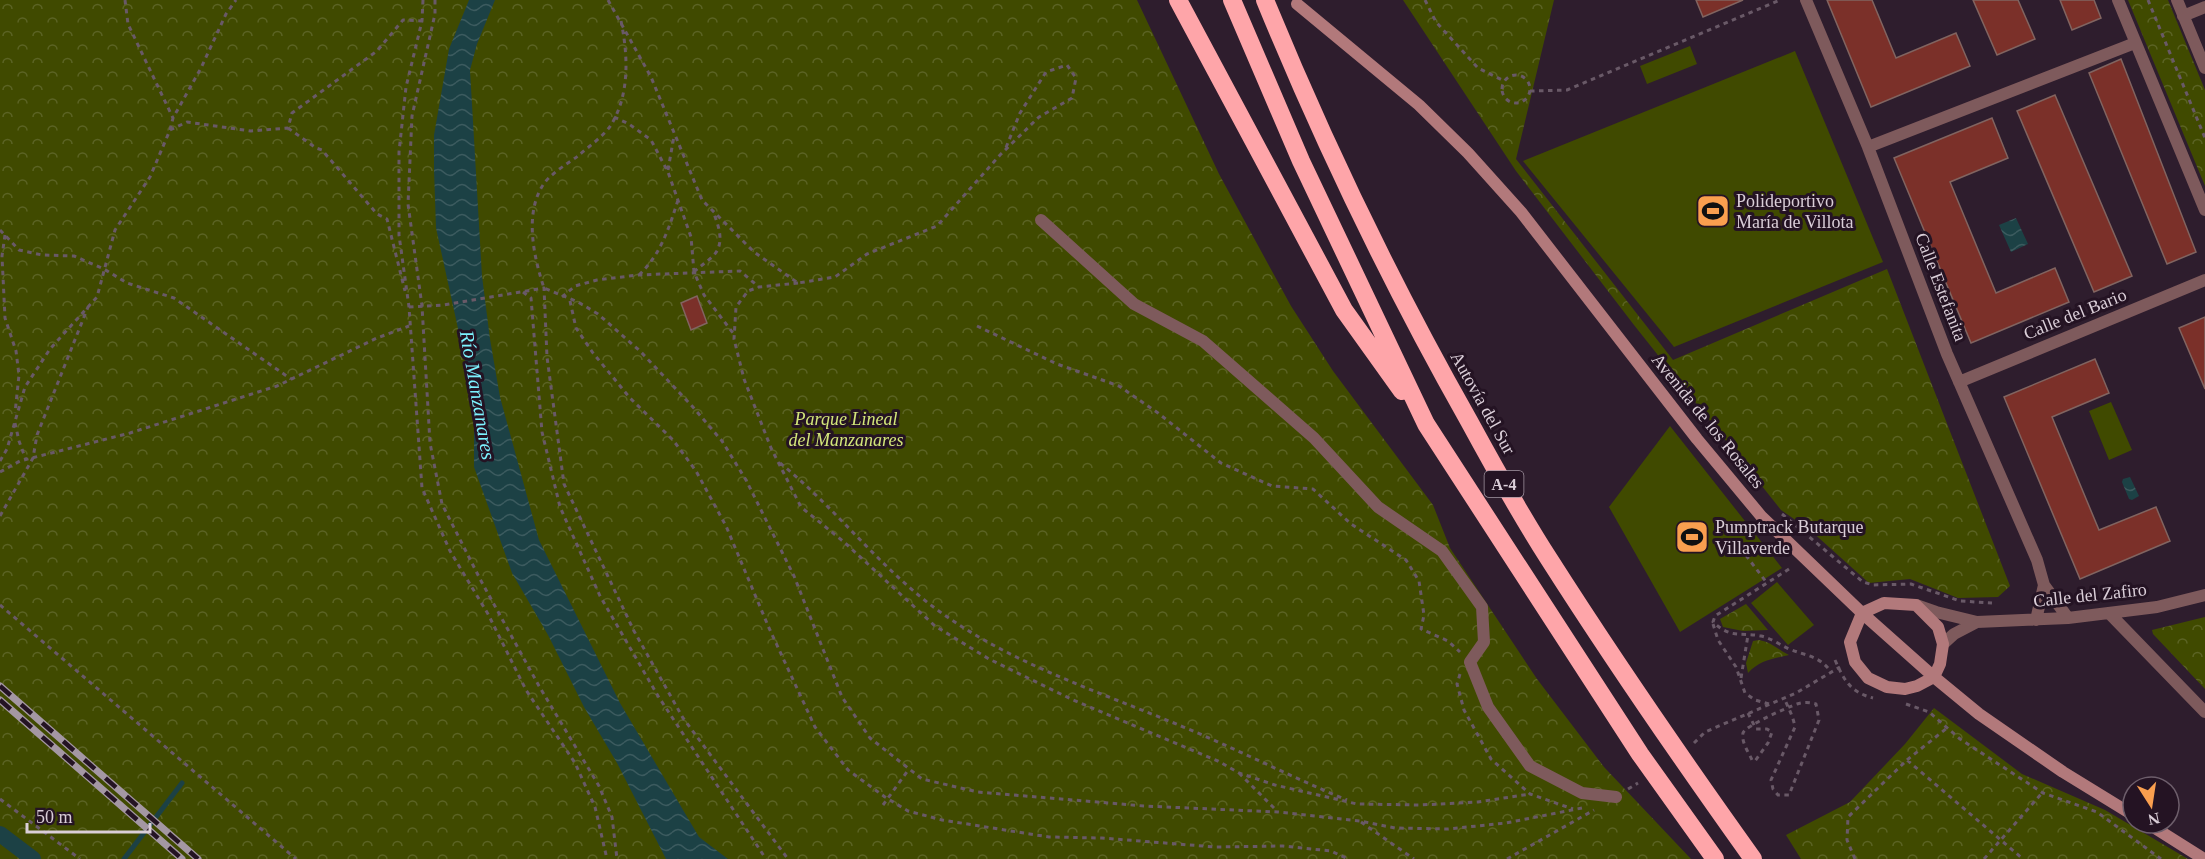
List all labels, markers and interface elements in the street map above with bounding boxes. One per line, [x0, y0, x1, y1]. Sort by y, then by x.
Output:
place label: Polideportivo María de Villota [1736, 191, 1854, 232]
sports icon: Polideportivo María de Villota [1695, 193, 1731, 229]
street label: Calle Estefanita [1911, 230, 1971, 344]
street label: Calle del Bario [2021, 284, 2129, 344]
water label: Río Manzanares [456, 328, 500, 462]
street label: Autovía del Sur [1447, 348, 1519, 458]
street label: Avenida de los Rosales [1648, 350, 1768, 492]
park label: Parque Lineal del Manzanares [789, 409, 903, 450]
road number: A-4 [1484, 471, 1524, 497]
place label: Pumptrack Butarque Villaverde [1715, 517, 1863, 558]
sports icon: Pumptrack Butarque Villaverde [1674, 519, 1710, 555]
street label: Calle del Zafiro [2032, 579, 2148, 611]
north arrow [2121, 775, 2181, 835]
scale bar [27, 796, 150, 834]
text: 50 m [36, 807, 73, 827]
text: N [2146, 810, 2161, 829]

